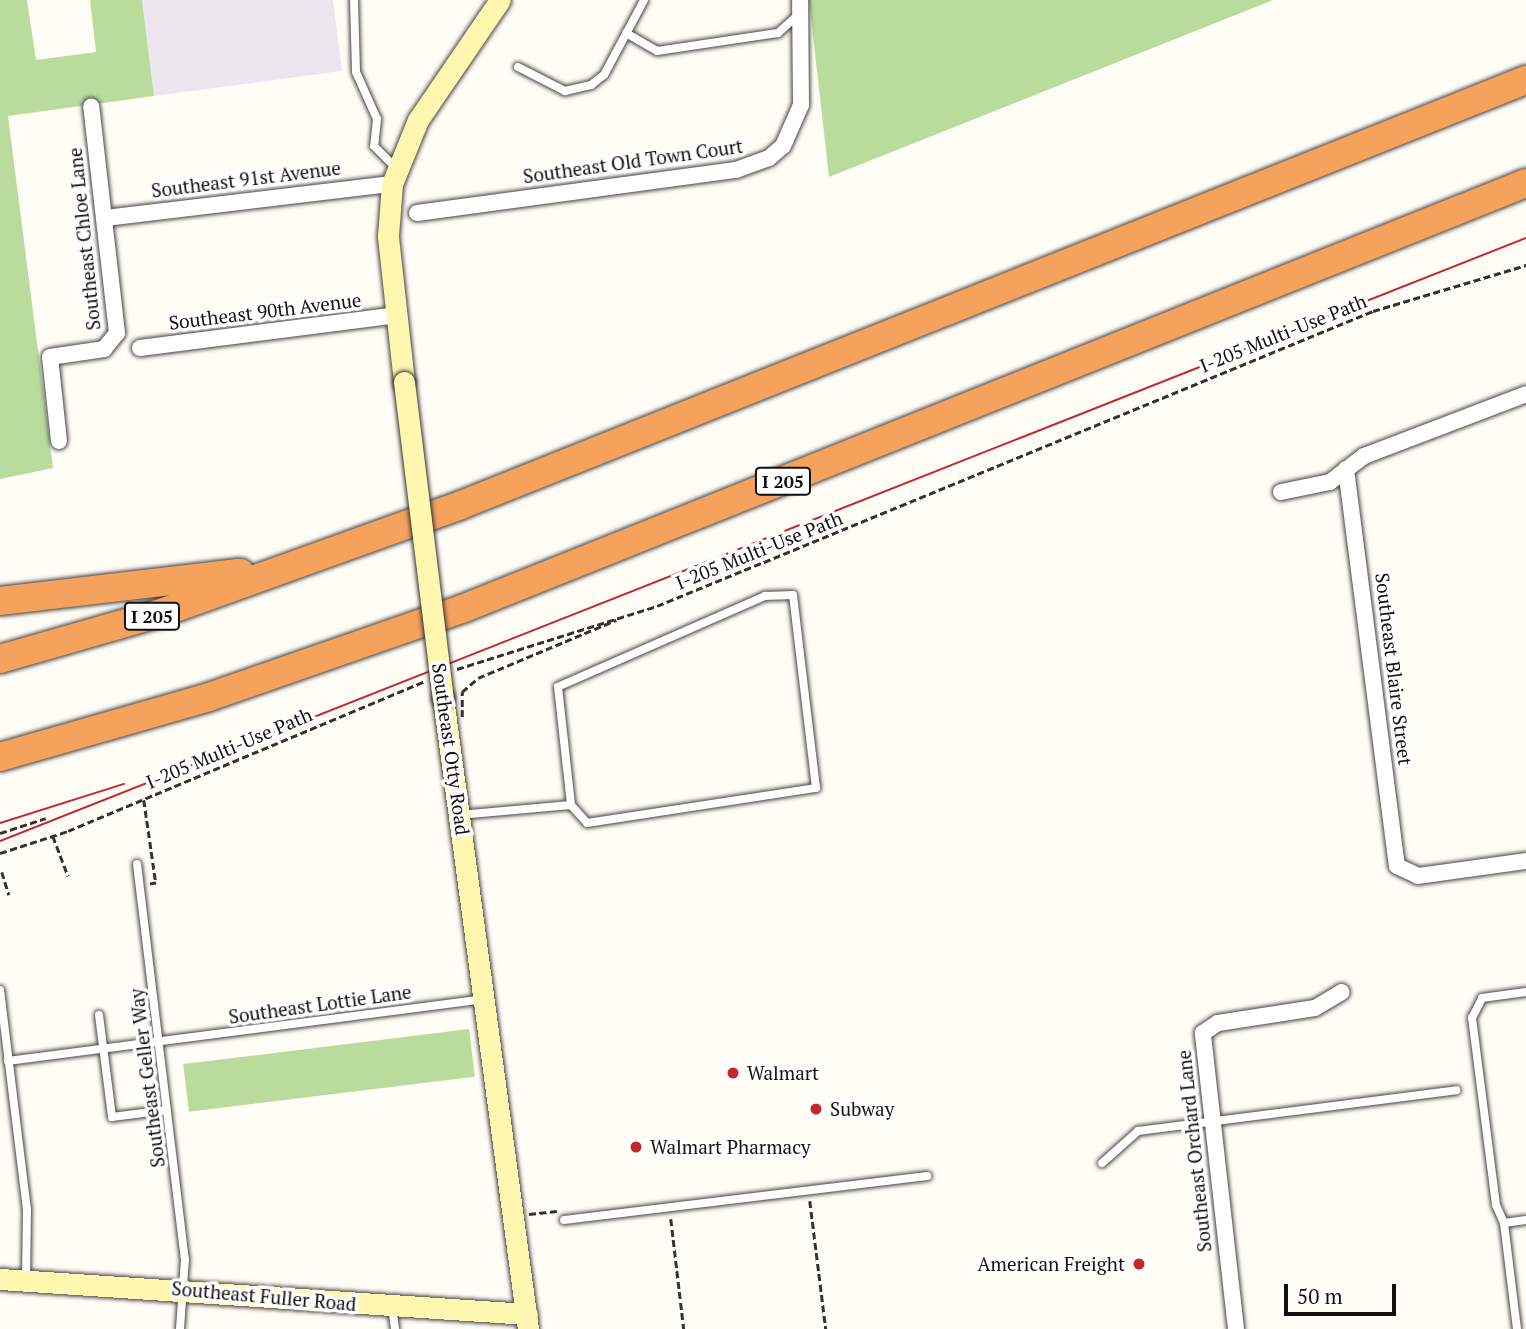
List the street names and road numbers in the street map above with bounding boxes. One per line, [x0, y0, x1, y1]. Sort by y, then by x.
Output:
street label: Southeast Old Town Court [522, 134, 744, 188]
street label: Southeast Chloe Lane [63, 147, 105, 331]
street label: Southeast 91st Avenue [150, 156, 342, 202]
street label: Southeast 90th Avenue [167, 288, 363, 334]
street label: I-205 Multi-Use Path [1196, 289, 1370, 377]
road number: I 205 [753, 466, 813, 495]
street label: I-205 Multi-Use Path [672, 506, 846, 594]
street label: Southeast Blaire Street [1371, 571, 1417, 767]
road number: I 205 [122, 602, 182, 630]
street label: Southeast Otty Road [428, 661, 474, 837]
street label: I-205 Multi-Use Path [143, 703, 315, 793]
street label: Southeast Lottie Lane [227, 980, 413, 1028]
street label: Southeast Geller Way [125, 987, 169, 1169]
street label: Southeast Orchard Lane [1172, 1049, 1216, 1253]
street label: Southeast Fuller Road [171, 1277, 357, 1315]

